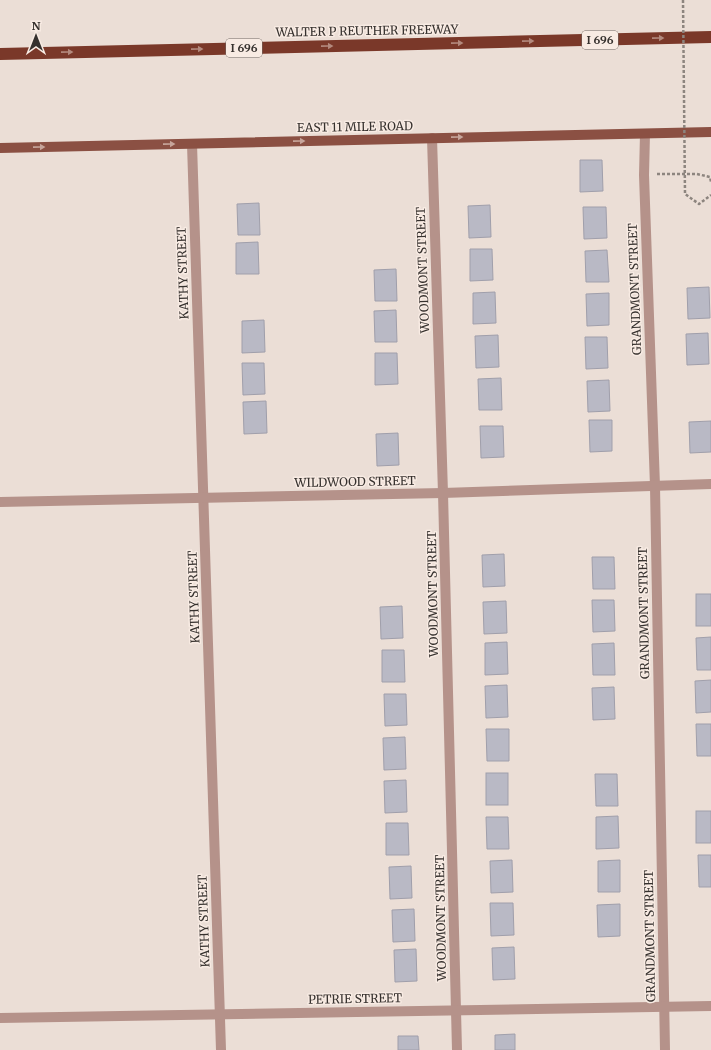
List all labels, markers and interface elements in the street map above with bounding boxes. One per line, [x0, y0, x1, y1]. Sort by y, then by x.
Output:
north arrow [16, 16, 56, 56]
text: N [32, 19, 41, 33]
street label: WALTER P REUTHER FREEWAY [275, 21, 459, 40]
road number: I 696 [582, 31, 618, 49]
one-way arrow [652, 35, 664, 42]
one-way arrow [522, 38, 534, 45]
road number: I 696 [226, 39, 262, 57]
one-way arrow [451, 40, 464, 46]
one-way arrow [321, 43, 334, 49]
one-way arrow [191, 46, 204, 52]
one-way arrow [61, 49, 74, 55]
street label: EAST 11 MILE ROAD [297, 118, 413, 135]
one-way arrow [451, 134, 464, 140]
one-way arrow [293, 138, 306, 144]
one-way arrow [163, 141, 176, 147]
one-way arrow [33, 144, 46, 150]
street label: WOODMONT STREET [413, 206, 432, 334]
street label: GRANDMONT STREET [625, 222, 644, 355]
street label: KATHY STREET [173, 226, 192, 320]
street label: WILDWOOD STREET [293, 473, 416, 490]
street label: WOODMONT STREET [424, 530, 441, 658]
street label: GRANDMONT STREET [635, 546, 652, 679]
street label: KATHY STREET [184, 550, 203, 644]
street label: WOODMONT STREET [432, 854, 449, 982]
street label: GRANDMONT STREET [641, 869, 658, 1002]
street label: KATHY STREET [194, 874, 213, 968]
street label: PETRIE STREET [308, 990, 403, 1007]

